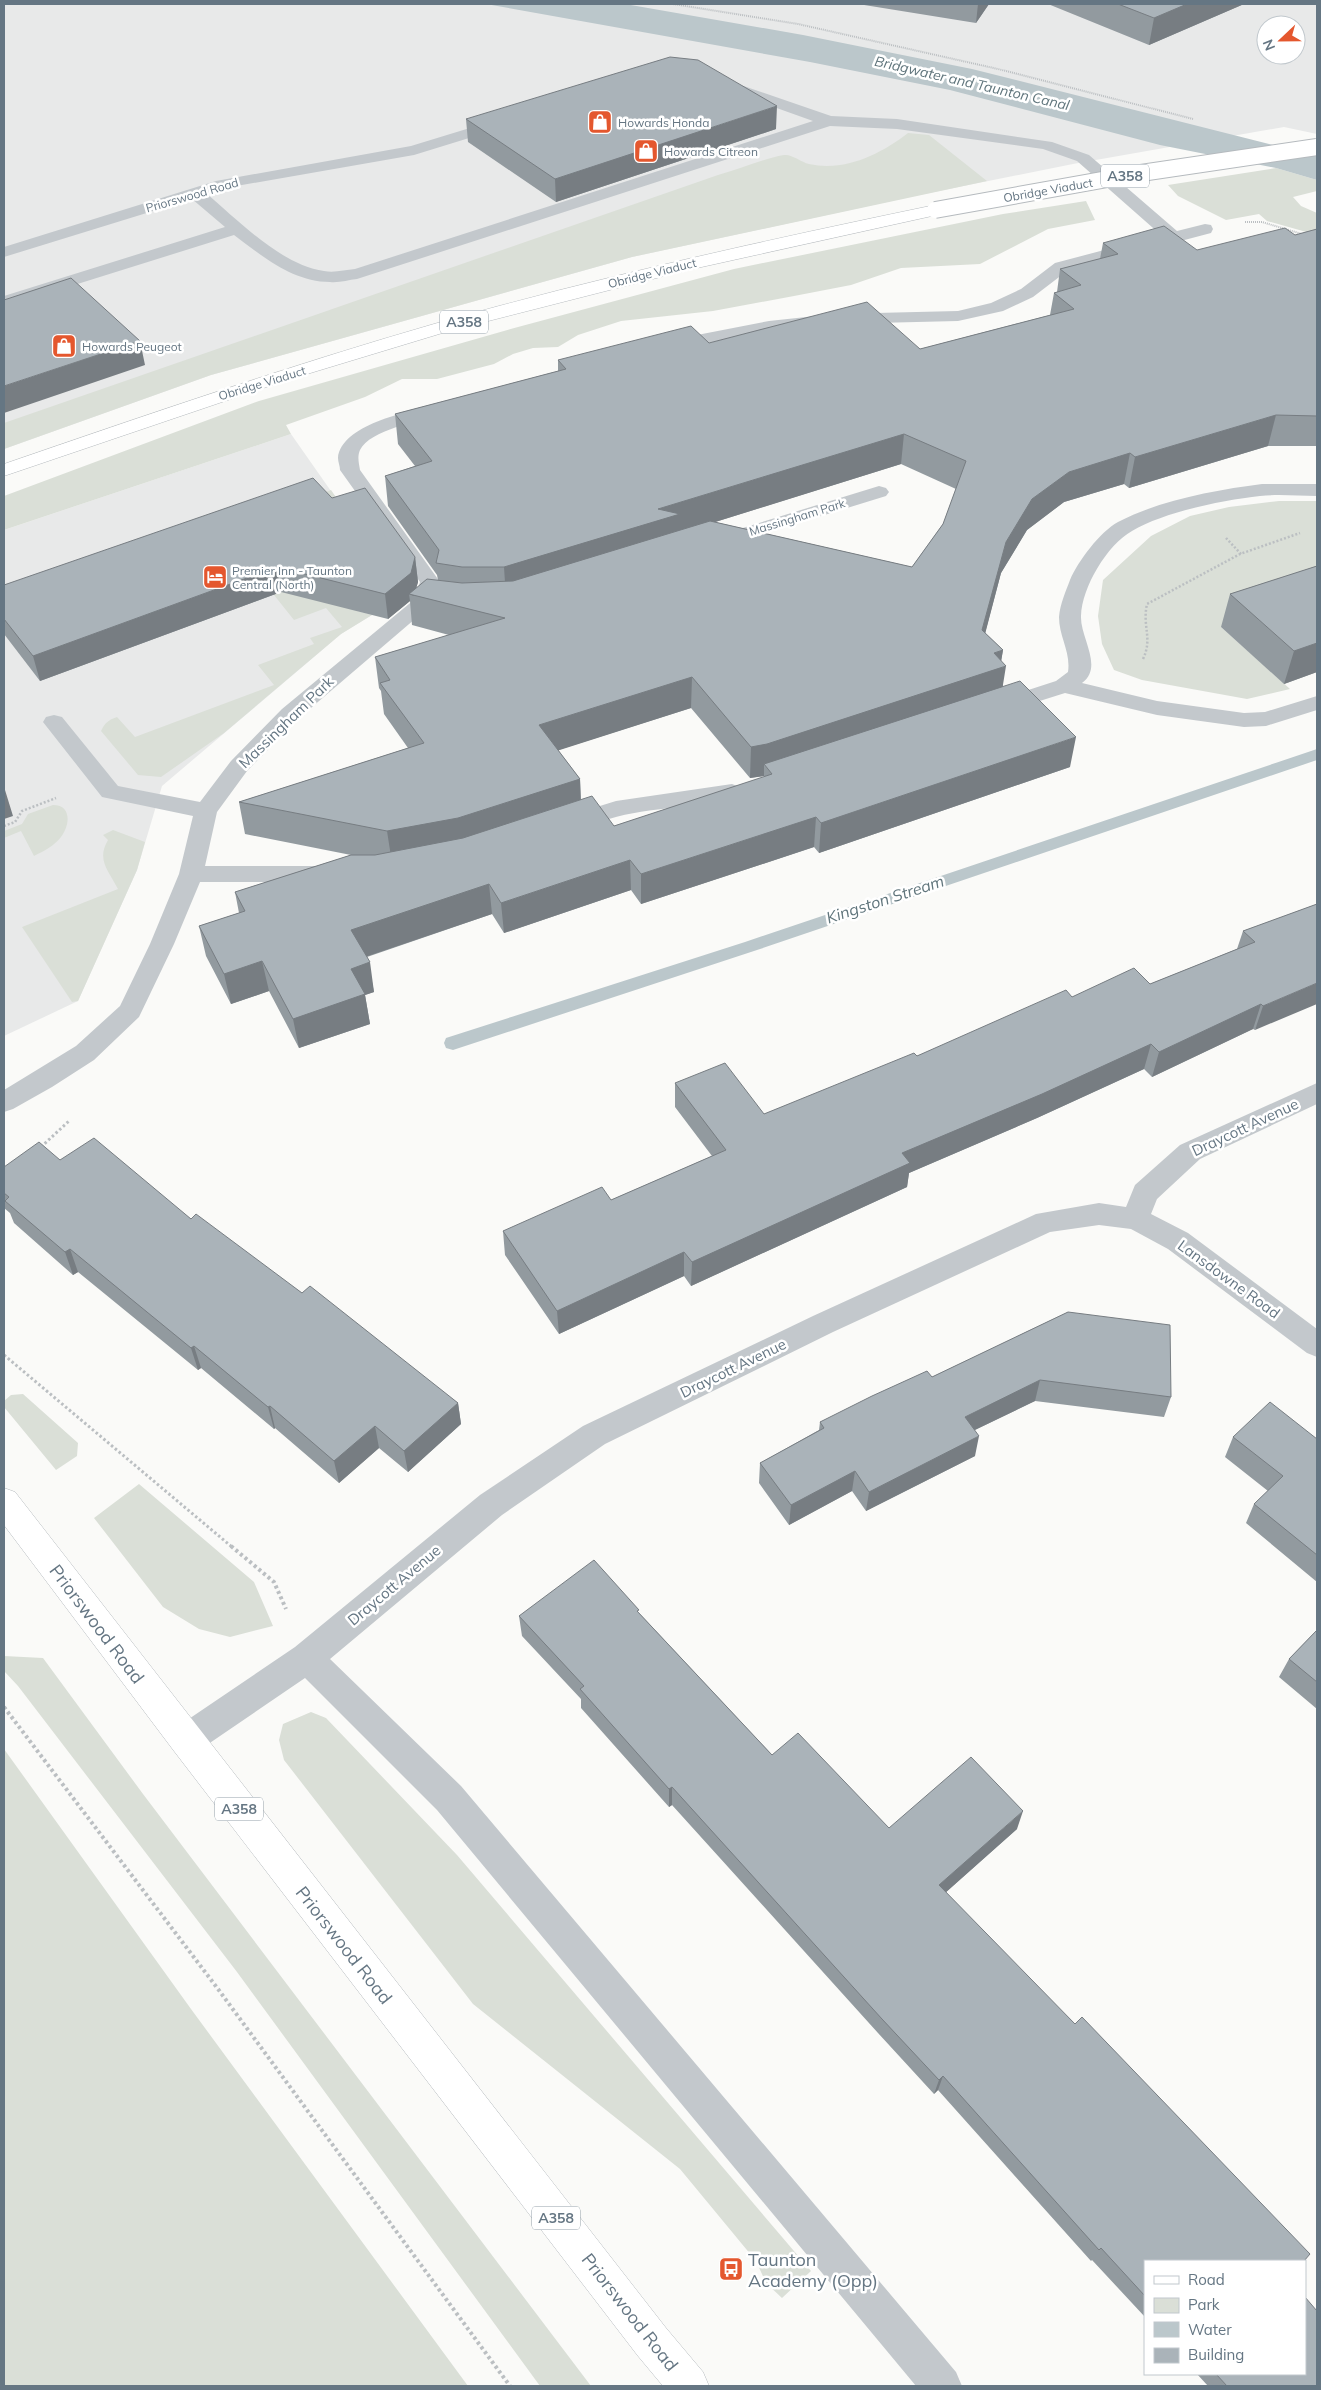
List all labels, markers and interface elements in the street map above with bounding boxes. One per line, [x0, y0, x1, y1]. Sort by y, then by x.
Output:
north arrow [1256, 15, 1306, 65]
text: N [1259, 37, 1279, 53]
water label: Bridgwater and Taunton Canal [873, 52, 1072, 114]
shop icon: Howards Honda [587, 109, 613, 135]
place label: Howards Honda [618, 115, 710, 130]
shop icon: Howards Citreon [633, 138, 659, 164]
place label: Howards Citreon [664, 144, 758, 159]
road number: A358 [1101, 165, 1149, 188]
street label: Priorswood Road [144, 175, 240, 215]
street label: Obridge Viaduct [1002, 175, 1094, 205]
street label: Obridge Viaduct [606, 255, 698, 291]
road number: A358 [440, 311, 488, 334]
shop icon: Howards Peugeot [51, 333, 77, 359]
place label: Howards Peugeot [82, 339, 182, 354]
street label: Obridge Viaduct [217, 363, 307, 403]
street label: Massingham Park [747, 495, 848, 539]
place label: Premier Inn - Taunton Central (North) [232, 563, 352, 592]
hotel icon: Premier Inn - Taunton Central (North) [202, 564, 228, 590]
street label: Massingham Park [235, 672, 338, 772]
water label: Kingston Stream [824, 871, 946, 927]
street label: Draycott Avenue [1189, 1094, 1301, 1160]
street label: Lansdowne Road [1174, 1236, 1284, 1322]
street label: Draycott Avenue [677, 1334, 789, 1402]
street label: Draycott Avenue [344, 1541, 444, 1629]
street label: Priorswood Road [45, 1560, 149, 1688]
road number: A358 [215, 1798, 263, 1820]
street label: Priorswood Road [291, 1881, 397, 2009]
road number: A358 [532, 2206, 580, 2230]
street label: Priorswood Road [577, 2248, 683, 2376]
place label: Taunton Academy (Opp) [748, 2248, 878, 2292]
bus stop icon: Taunton Academy (Opp) [718, 2256, 744, 2282]
legend [1144, 2260, 1306, 2375]
text: Road [1188, 2270, 1225, 2289]
text: Park [1188, 2295, 1220, 2314]
text: Water [1188, 2320, 1232, 2339]
text: Building [1188, 2345, 1244, 2364]

